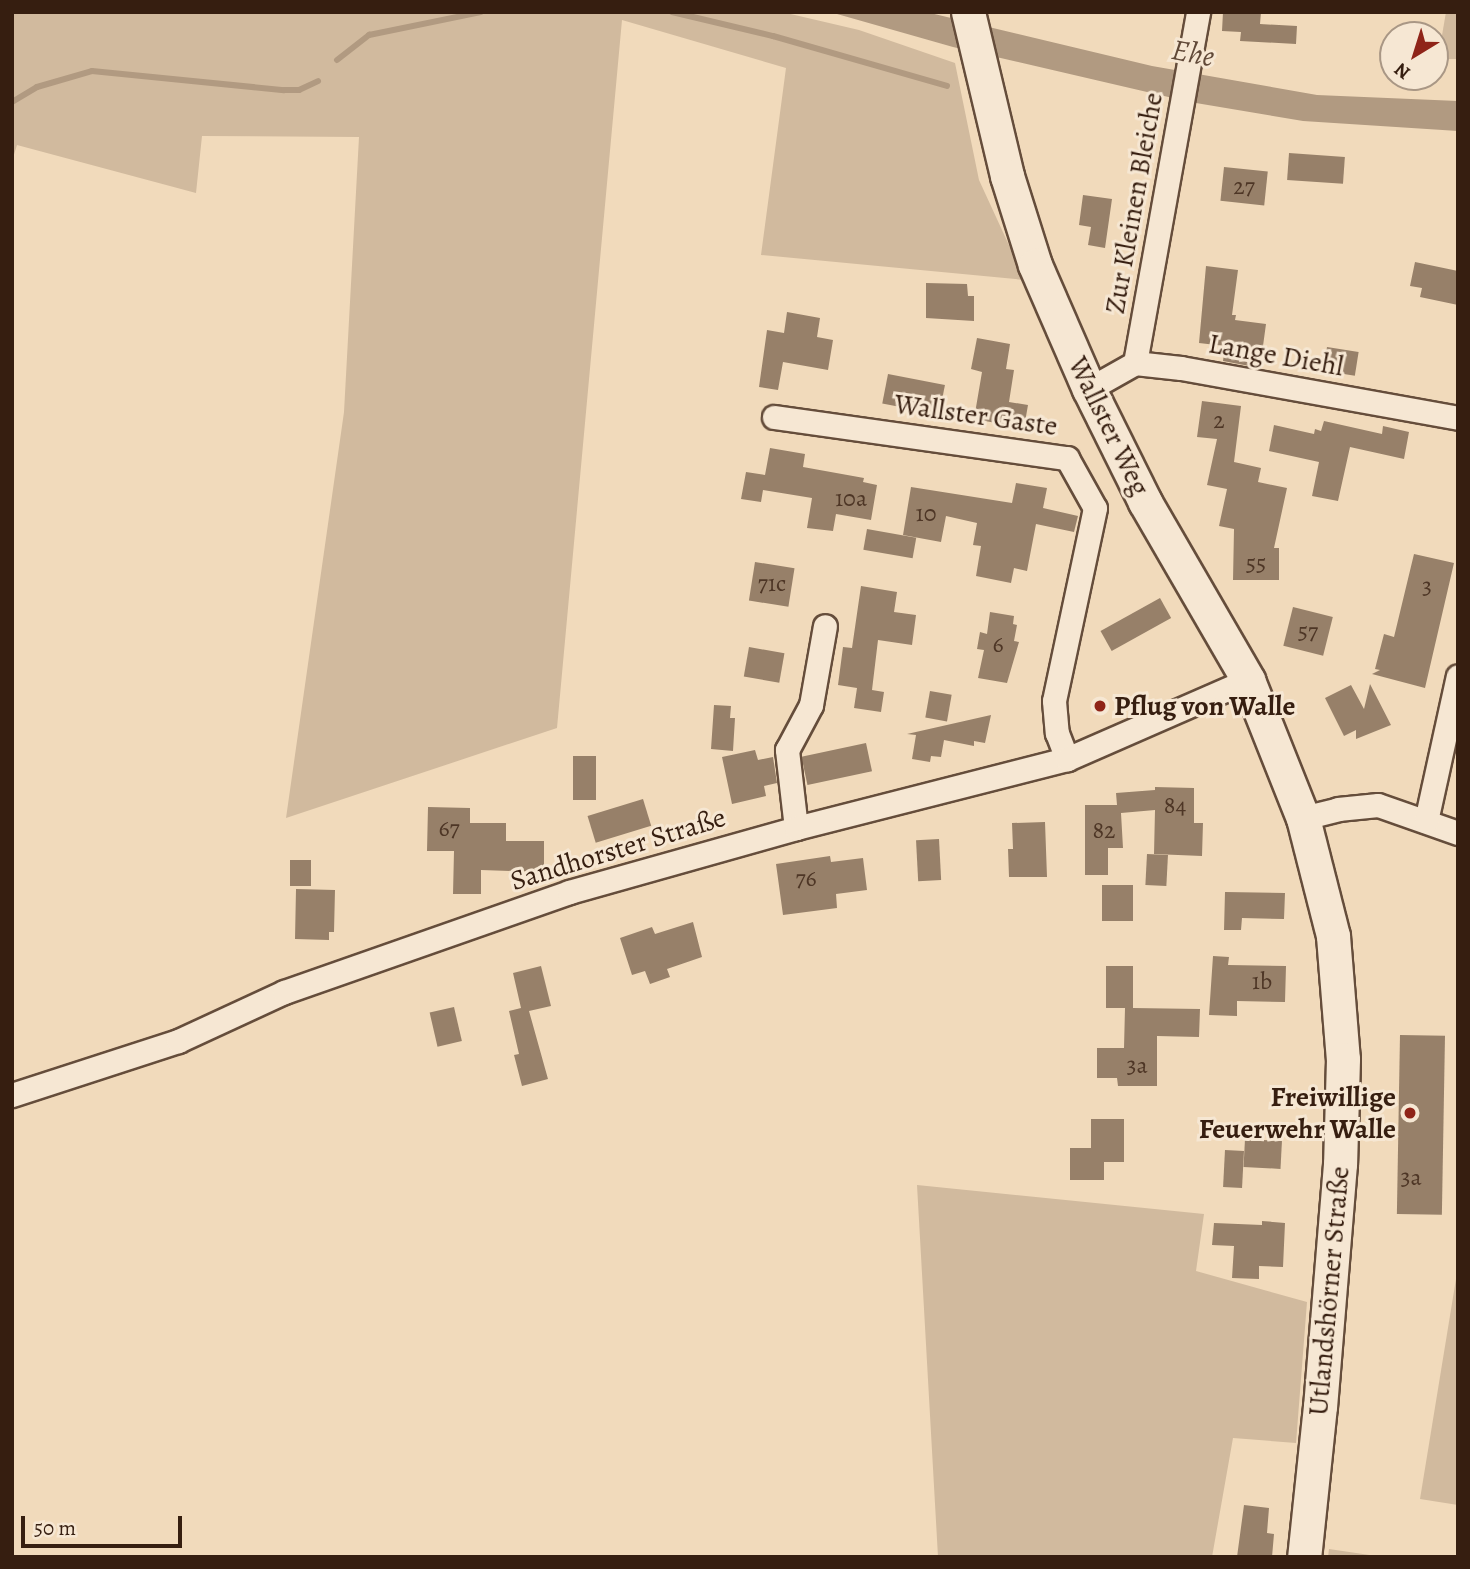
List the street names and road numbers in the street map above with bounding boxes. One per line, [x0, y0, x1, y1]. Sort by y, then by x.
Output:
street label: Zur Kleinen Bleiche [1098, 90, 1170, 316]
street label: Lange Diehl [1206, 327, 1346, 383]
street label: Wallster Weg [1061, 351, 1157, 501]
street label: Wallster Gaste [892, 387, 1060, 443]
street label: Sandhorster Straße [506, 800, 730, 898]
street label: Utlandshörner Straße [1301, 1165, 1357, 1417]

